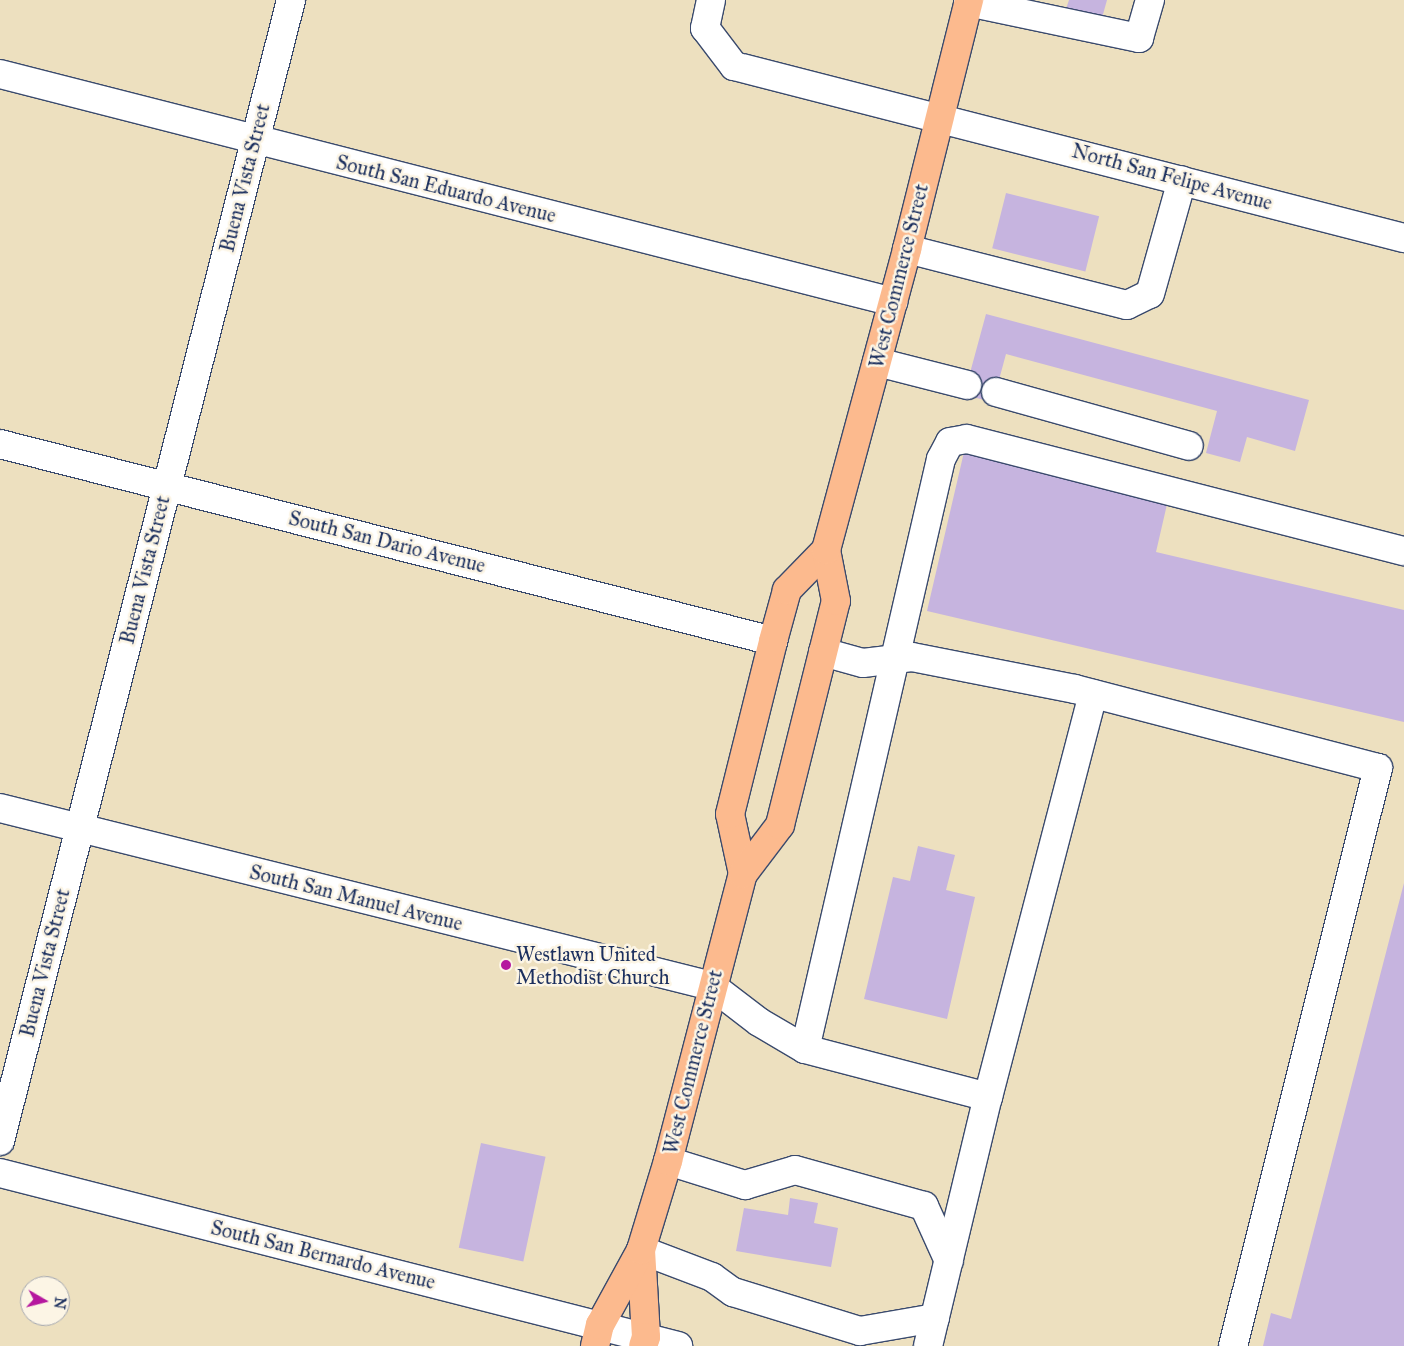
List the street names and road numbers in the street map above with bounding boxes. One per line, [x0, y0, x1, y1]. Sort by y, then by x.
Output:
street label: Buena Vista Street [215, 101, 275, 255]
street label: North San Felipe Avenue [1069, 139, 1275, 215]
street label: South San Eduardo Avenue [334, 150, 558, 228]
street label: West Commerce Street [864, 181, 934, 371]
street label: Buena Vista Street [115, 493, 175, 647]
street label: South San Dario Avenue [286, 506, 488, 578]
street label: South San Manuel Avenue [247, 860, 465, 936]
street label: Buena Vista Street [15, 886, 75, 1040]
street label: West Commerce Street [658, 967, 728, 1157]
street label: South San Bernardo Avenue [208, 1215, 438, 1295]

